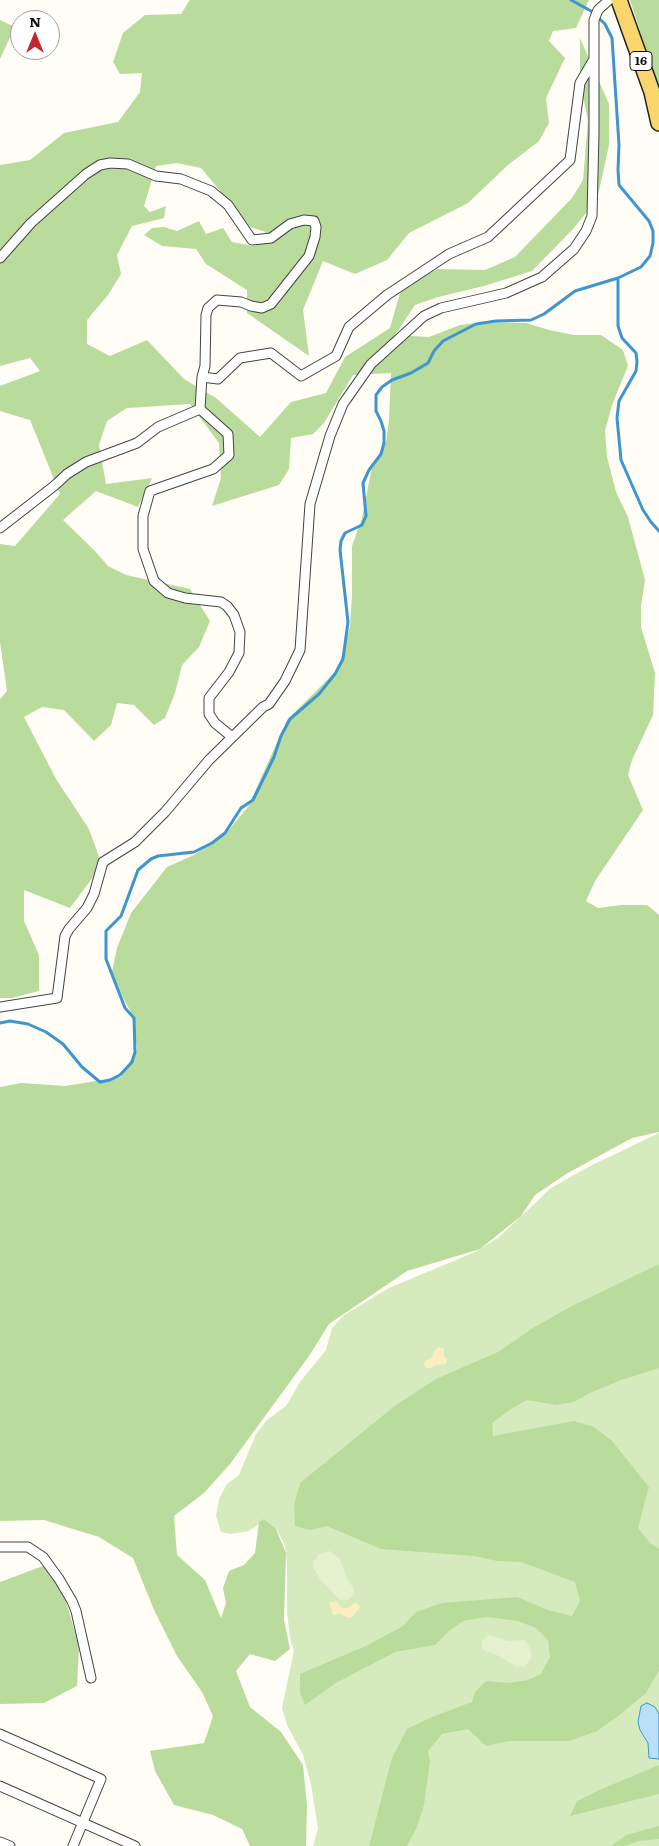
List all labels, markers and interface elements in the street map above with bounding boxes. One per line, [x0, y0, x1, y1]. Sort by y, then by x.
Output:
north arrow [10, 10, 60, 60]
text: N [29, 11, 41, 31]
road number: 16 [630, 51, 652, 70]

